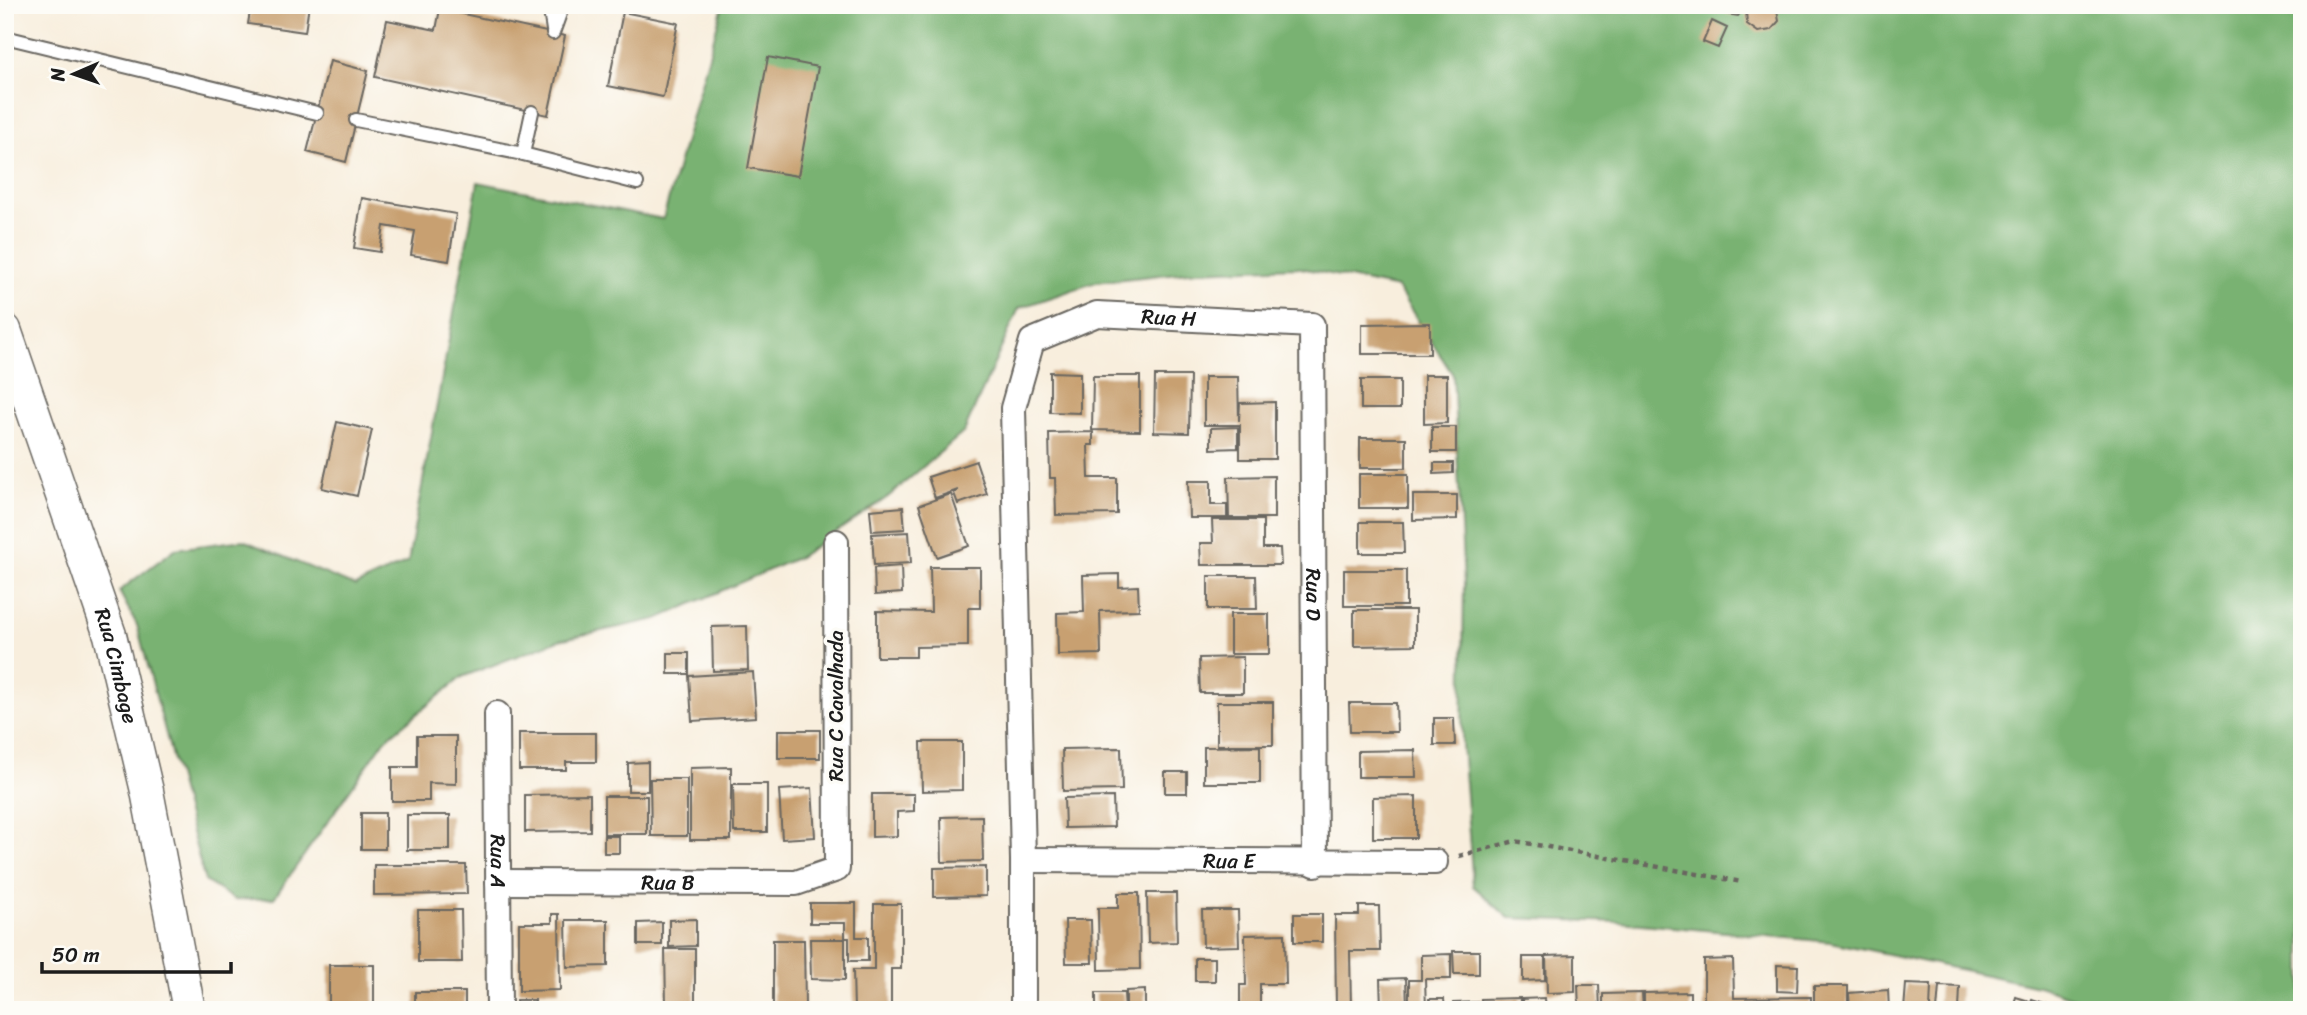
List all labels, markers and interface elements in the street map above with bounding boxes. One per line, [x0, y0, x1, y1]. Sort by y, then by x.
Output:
north arrow [38, 38, 108, 108]
text: N [41, 67, 74, 83]
street label: Rua H [1140, 297, 1197, 338]
street label: Rua D [1294, 568, 1333, 621]
street label: Rua Cimbage [83, 603, 149, 728]
street label: Rua C Cavalhada [817, 630, 855, 782]
street label: Rua A [479, 834, 517, 888]
street label: Rua E [1203, 842, 1256, 880]
street label: Rua B [641, 863, 695, 902]
scale bar [42, 931, 231, 975]
text: 50 m [52, 936, 100, 974]

